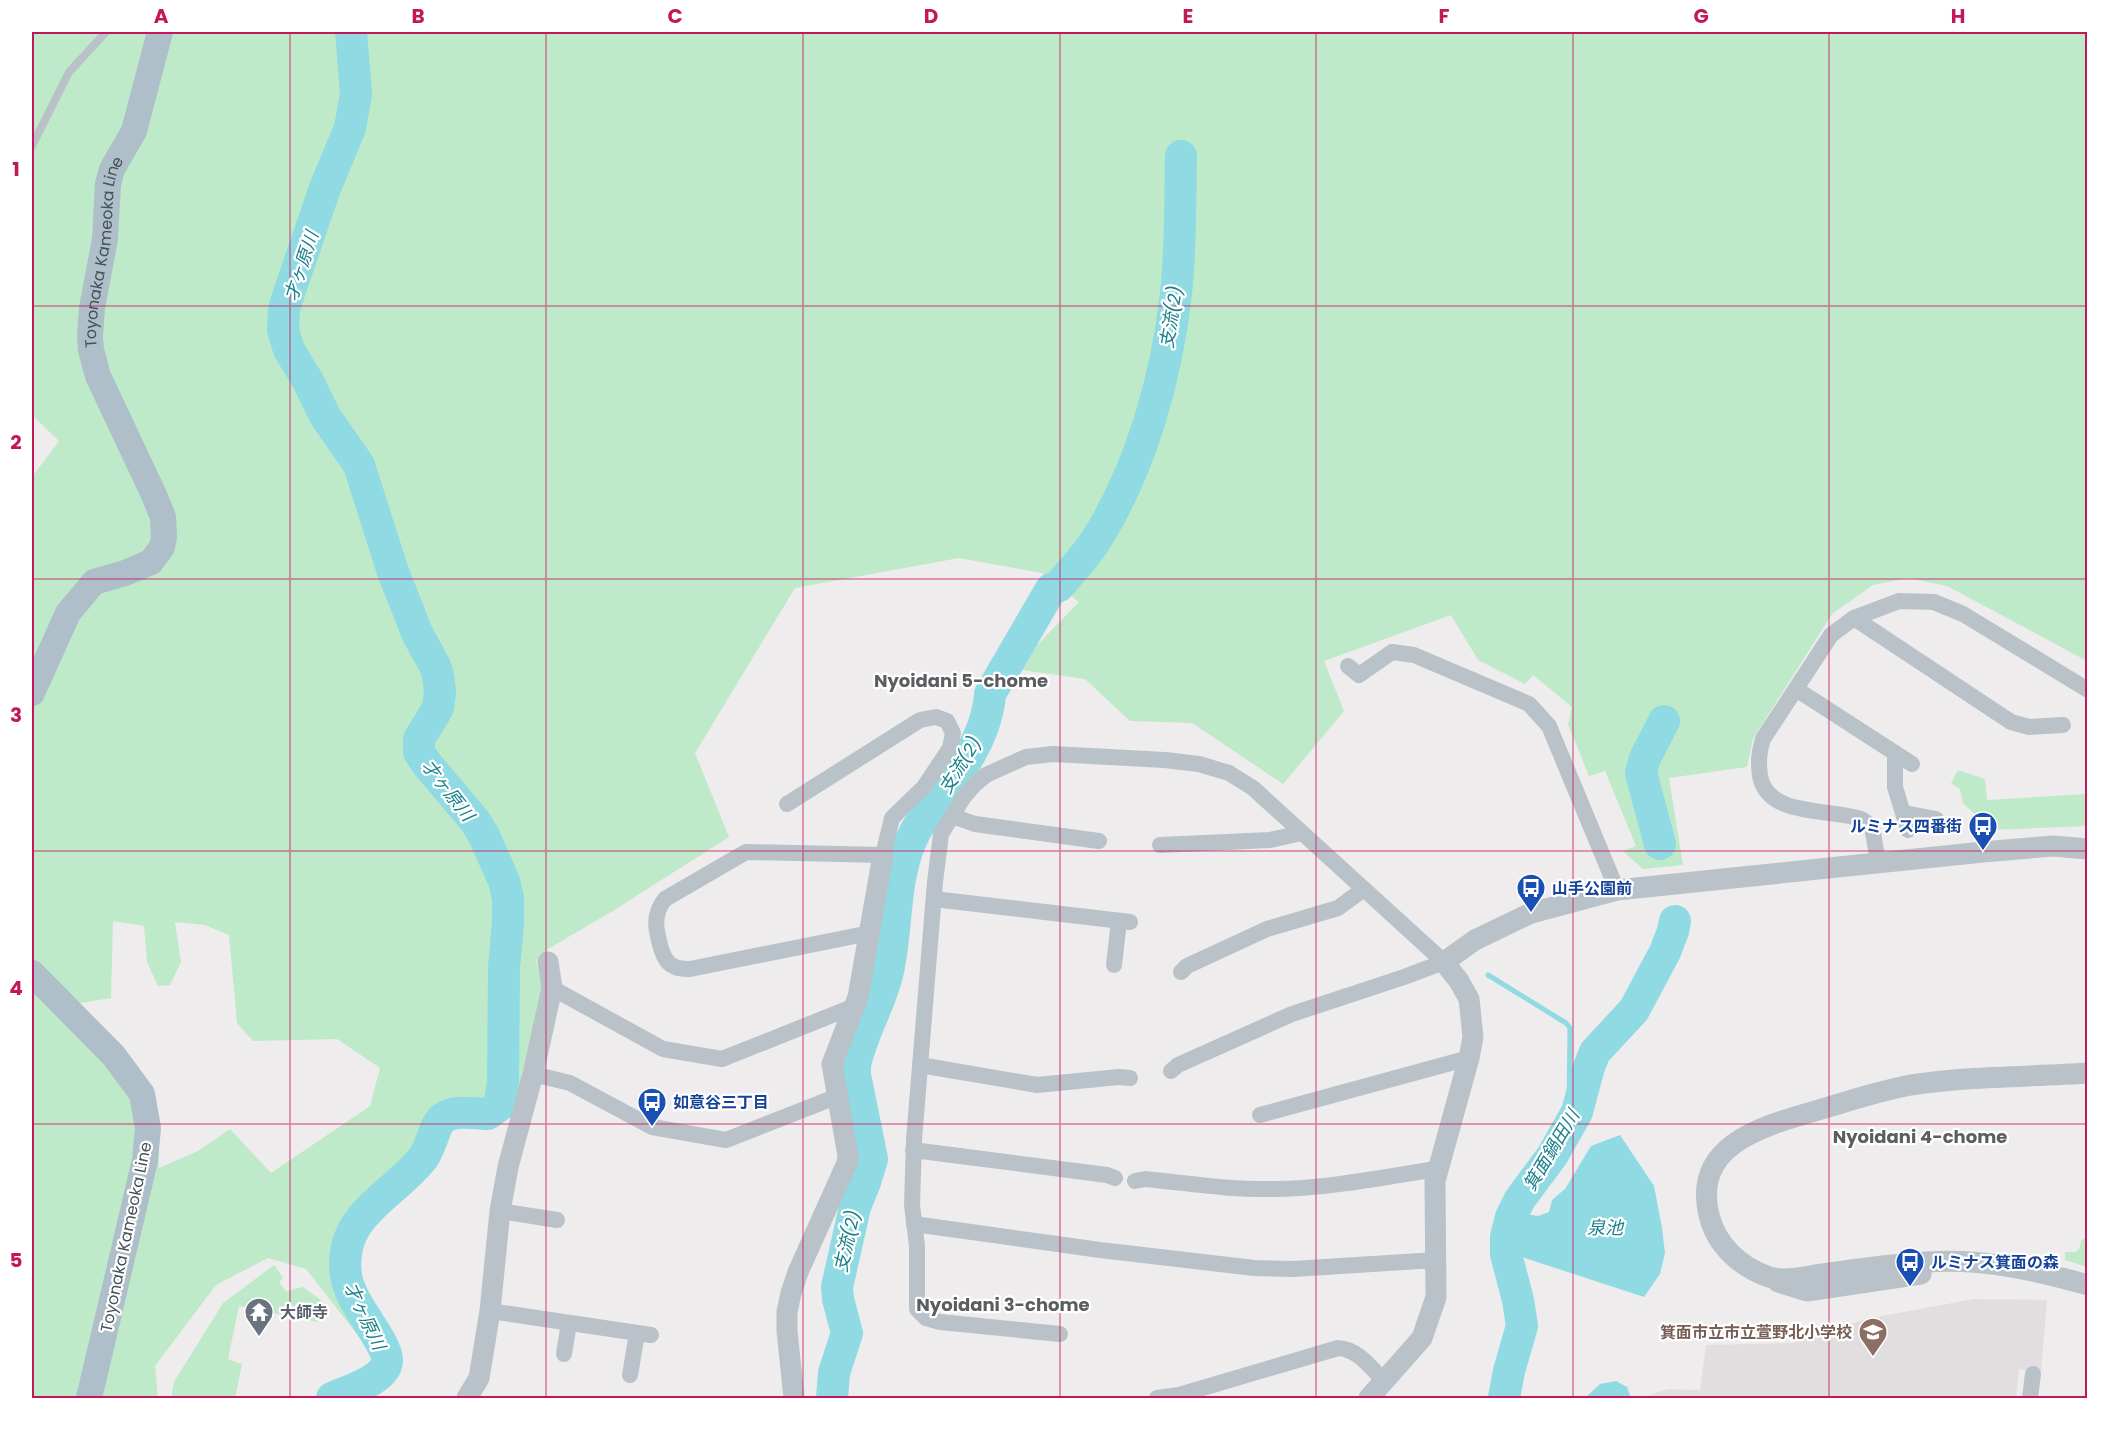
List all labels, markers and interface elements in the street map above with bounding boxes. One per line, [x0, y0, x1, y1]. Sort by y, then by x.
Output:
text: A [154, 2, 169, 30]
text: B [411, 2, 425, 30]
text: C [667, 2, 683, 30]
text: D [924, 2, 938, 30]
text: E [1183, 2, 1193, 30]
text: F [1439, 2, 1450, 30]
text: G [1693, 2, 1709, 30]
text: H [1951, 2, 1965, 30]
street label: Toyonaka Kameoka Line [78, 152, 129, 349]
text: 1 [12, 155, 20, 183]
water label: 才ヶ原川 [278, 226, 325, 304]
water label: 支流(2) [1154, 284, 1188, 350]
text: 2 [10, 428, 22, 456]
district label: Nyoidani 5-chome [874, 668, 1048, 693]
text: 3 [10, 701, 22, 729]
water label: 支流(2) [933, 732, 987, 798]
water label: 才ヶ原川 [416, 754, 481, 828]
bus stop icon: ルミナス四番街 [1967, 810, 1999, 852]
place label: ルミナス四番街 [1850, 815, 1962, 838]
bus stop icon: 山手公園前 [1515, 872, 1547, 914]
place label: 山手公園前 [1552, 877, 1632, 900]
text: 4 [9, 974, 23, 1002]
bus stop icon: 如意谷三丁目 [636, 1086, 668, 1128]
place label: 如意谷三丁目 [673, 1091, 769, 1114]
water label: 箕面鍋田川 [1517, 1103, 1586, 1195]
district label: Nyoidani 4-chome [1833, 1124, 2007, 1149]
street label: Toyonaka Kameoka Line [95, 1140, 157, 1334]
water label: 支流(2) [828, 1208, 866, 1274]
water label: 泉池 [1587, 1215, 1625, 1240]
text: 5 [10, 1246, 23, 1274]
bus stop icon: ルミナス箕面の森 [1894, 1246, 1926, 1288]
place label: ルミナス箕面の森 [1931, 1251, 2059, 1274]
water label: 才ヶ原川 [338, 1278, 392, 1356]
district label: Nyoidani 3-chome [916, 1292, 1090, 1317]
temple icon: 大師寺 [243, 1296, 275, 1338]
place label: 大師寺 [280, 1301, 328, 1324]
school or university icon: 箕面市立市立萱野北小学校 [1857, 1316, 1889, 1358]
place label: 箕面市立市立萱野北小学校 [1660, 1321, 1852, 1344]

